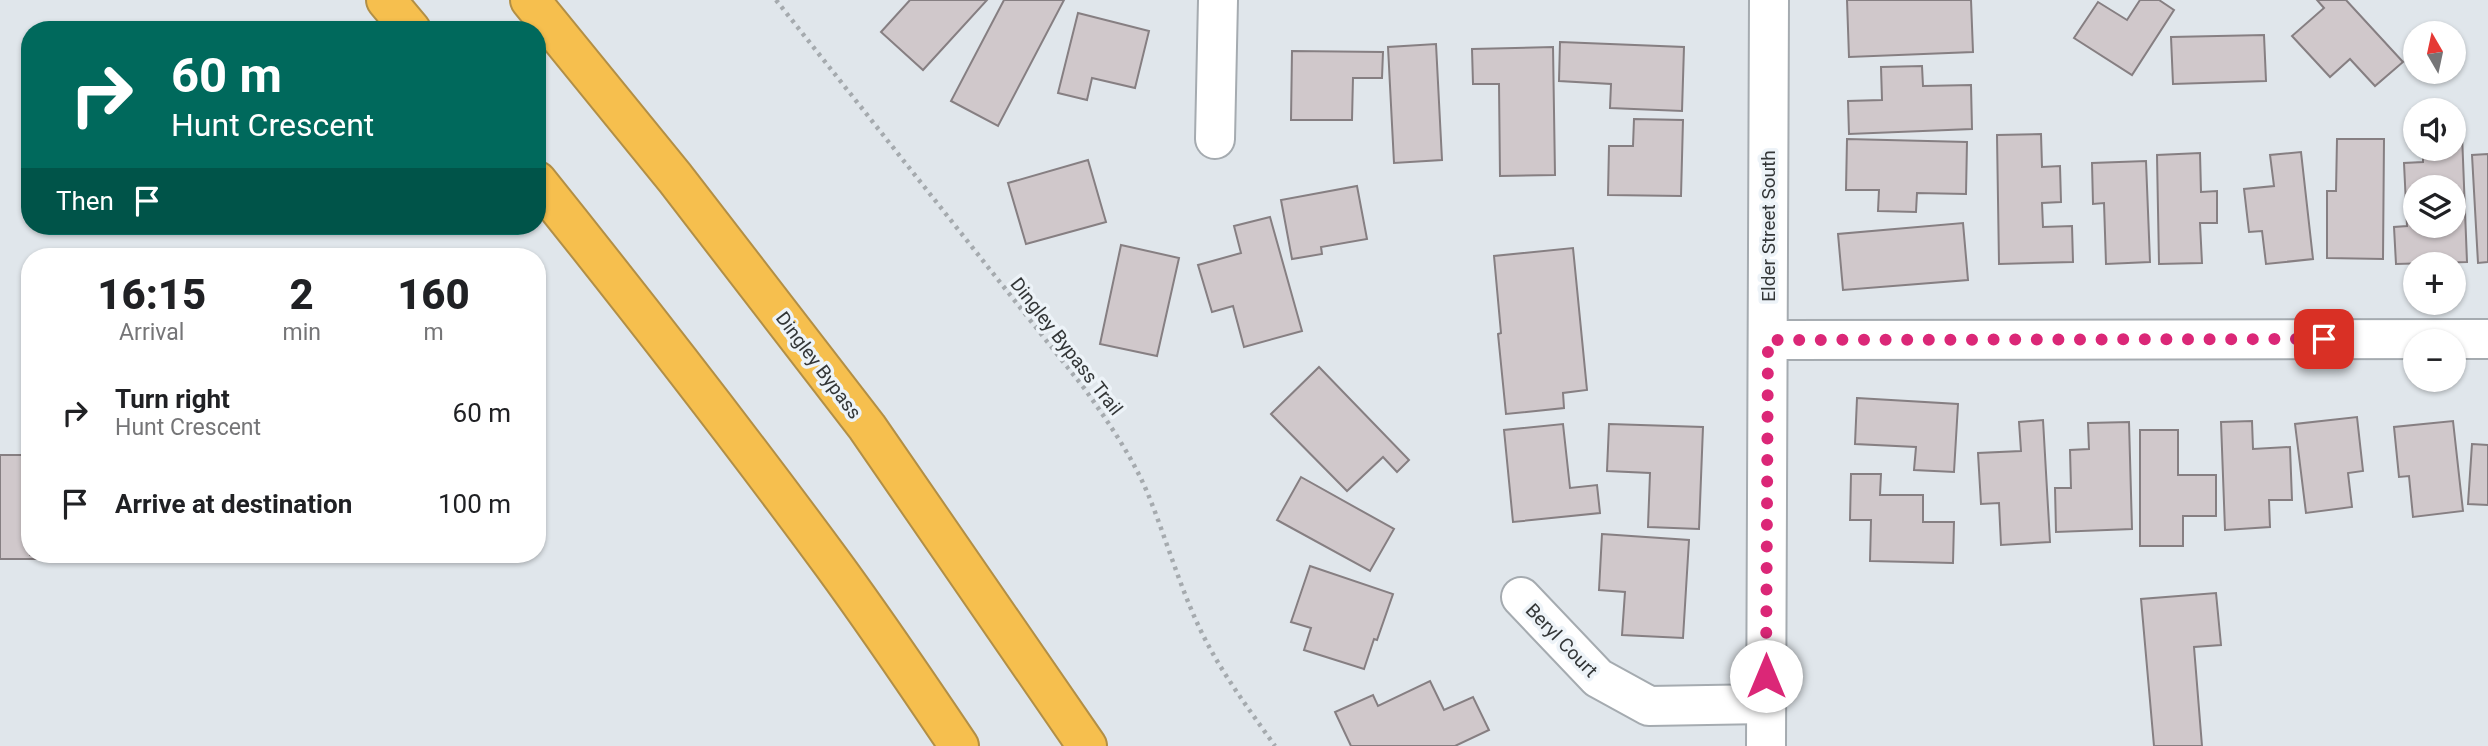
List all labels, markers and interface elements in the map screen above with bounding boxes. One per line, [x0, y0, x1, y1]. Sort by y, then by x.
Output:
north arrow [2403, 21, 2466, 84]
map controls [2403, 21, 2466, 392]
text: 60 m [171, 47, 282, 104]
icon: right [56, 49, 147, 140]
button: sound [2403, 98, 2466, 161]
text: Hunt Crescent [171, 106, 374, 144]
street label: Elder Street South [1757, 150, 1780, 302]
button: layers [2403, 175, 2466, 238]
icon: arrive [128, 182, 166, 220]
text: Then [56, 186, 114, 216]
button: + [2403, 252, 2466, 315]
text: 16:15 [97, 270, 206, 319]
text: 2 [290, 270, 314, 319]
text: 160 [397, 270, 470, 319]
street label: Dingley Bypass Trail [1006, 273, 1128, 420]
street label: Dingley Bypass [771, 307, 866, 423]
pin [2294, 309, 2354, 369]
text: Arrival [119, 319, 184, 346]
text: min [282, 319, 321, 346]
text: m [423, 319, 444, 346]
icon: arrive [2305, 320, 2343, 358]
button: − [2403, 329, 2466, 392]
text: Turn right [115, 384, 230, 414]
icon: right [56, 394, 94, 432]
text: 60 m [453, 398, 511, 428]
text: Hunt Crescent [115, 414, 261, 441]
icon: arrive [56, 485, 94, 523]
text: Arrive at destination [115, 489, 352, 519]
text: 100 m [438, 489, 511, 519]
street label: Beryl Court [1521, 599, 1602, 682]
position arrow [1729, 639, 1803, 713]

